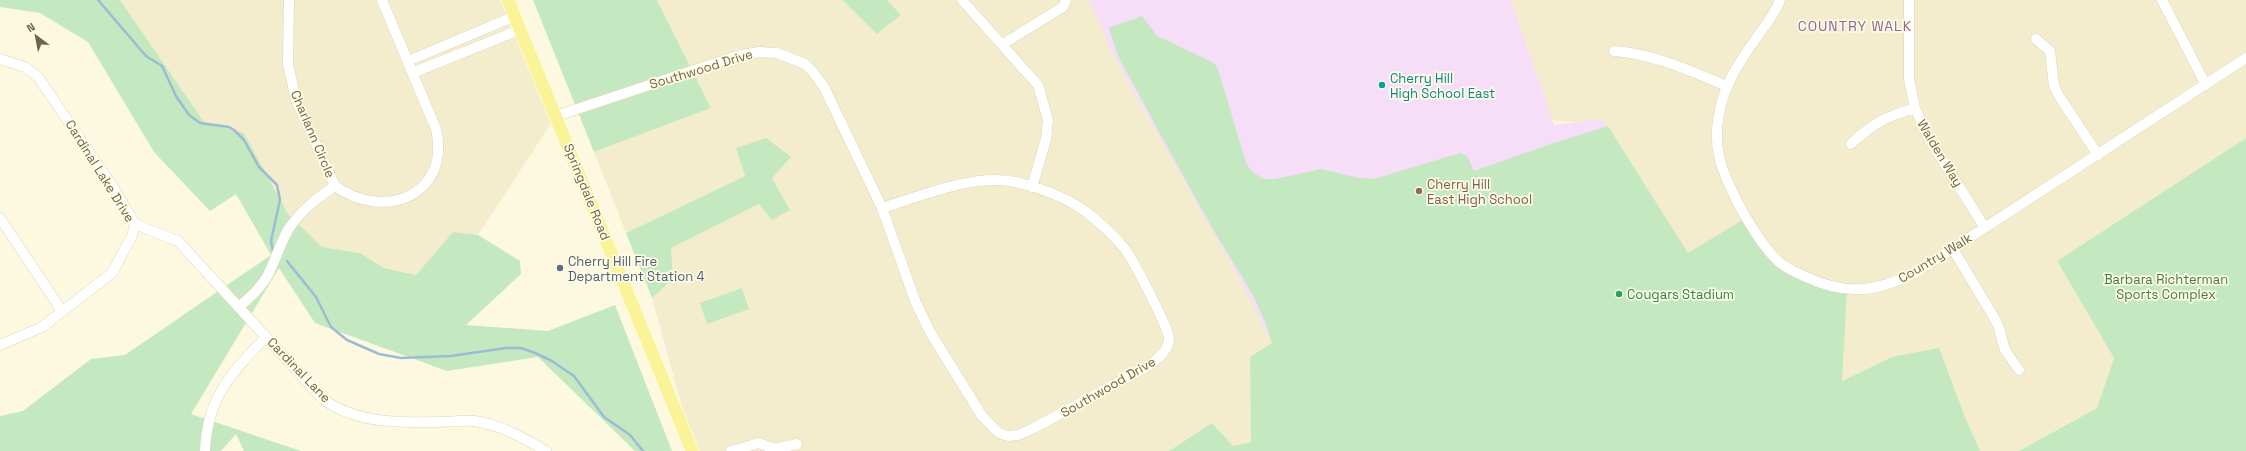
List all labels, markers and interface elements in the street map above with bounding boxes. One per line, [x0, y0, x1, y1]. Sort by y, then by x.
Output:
north arrow [16, 16, 56, 56]
district label: COUNTRY WALK [1798, 17, 1912, 35]
text: N [24, 20, 38, 35]
street label: Southwood Drive [647, 45, 755, 93]
place label: Cherry Hill High School East [1390, 70, 1495, 102]
marker: Cherry Hill High School East [1377, 80, 1387, 90]
street label: Charlann Circle [287, 88, 339, 180]
street label: Walden Way [1913, 116, 1967, 190]
street label: Cardinal Lake Drive [62, 117, 138, 225]
street label: Springdale Road [560, 141, 614, 243]
place label: Cherry Hill East High School [1427, 176, 1532, 208]
marker: Cherry Hill East High School [1414, 186, 1424, 196]
street label: Country Walk [1895, 229, 1975, 287]
place label: Cherry Hill Fire Department Station 4 [568, 253, 705, 285]
marker: Cherry Hill Fire Department Station 4 [555, 263, 565, 273]
park label: Barbara Richterman Sports Complex [2104, 271, 2228, 303]
place label: Cougars Stadium [1627, 286, 1734, 303]
marker: Cougars Stadium [1614, 289, 1624, 299]
street label: Cardinal Lane [264, 334, 334, 406]
street label: Southwood Drive [1057, 353, 1159, 421]

